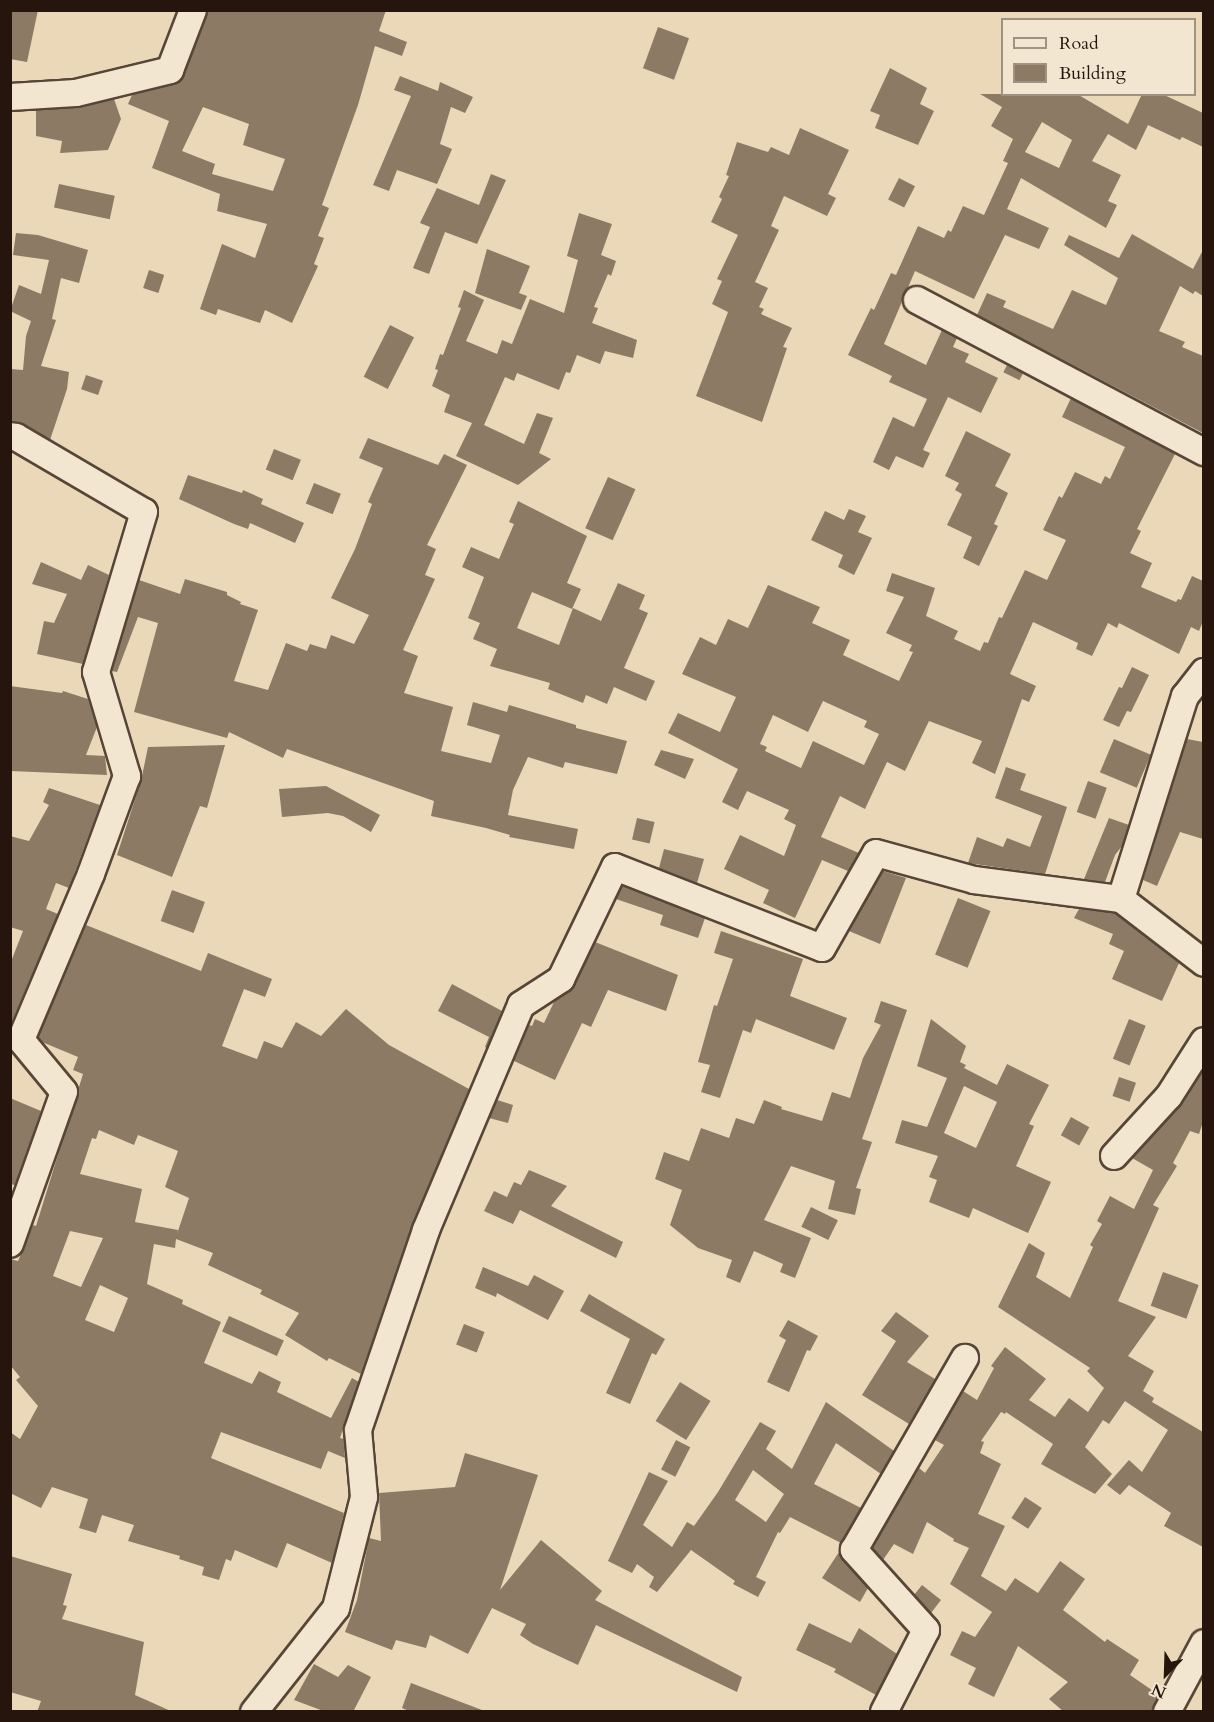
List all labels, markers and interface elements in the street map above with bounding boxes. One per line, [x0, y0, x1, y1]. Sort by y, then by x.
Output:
legend [1001, 18, 1196, 96]
text: Road [1059, 31, 1099, 56]
text: Building [1059, 61, 1126, 86]
north arrow [1136, 1644, 1196, 1704]
text: N [1148, 1678, 1170, 1703]

